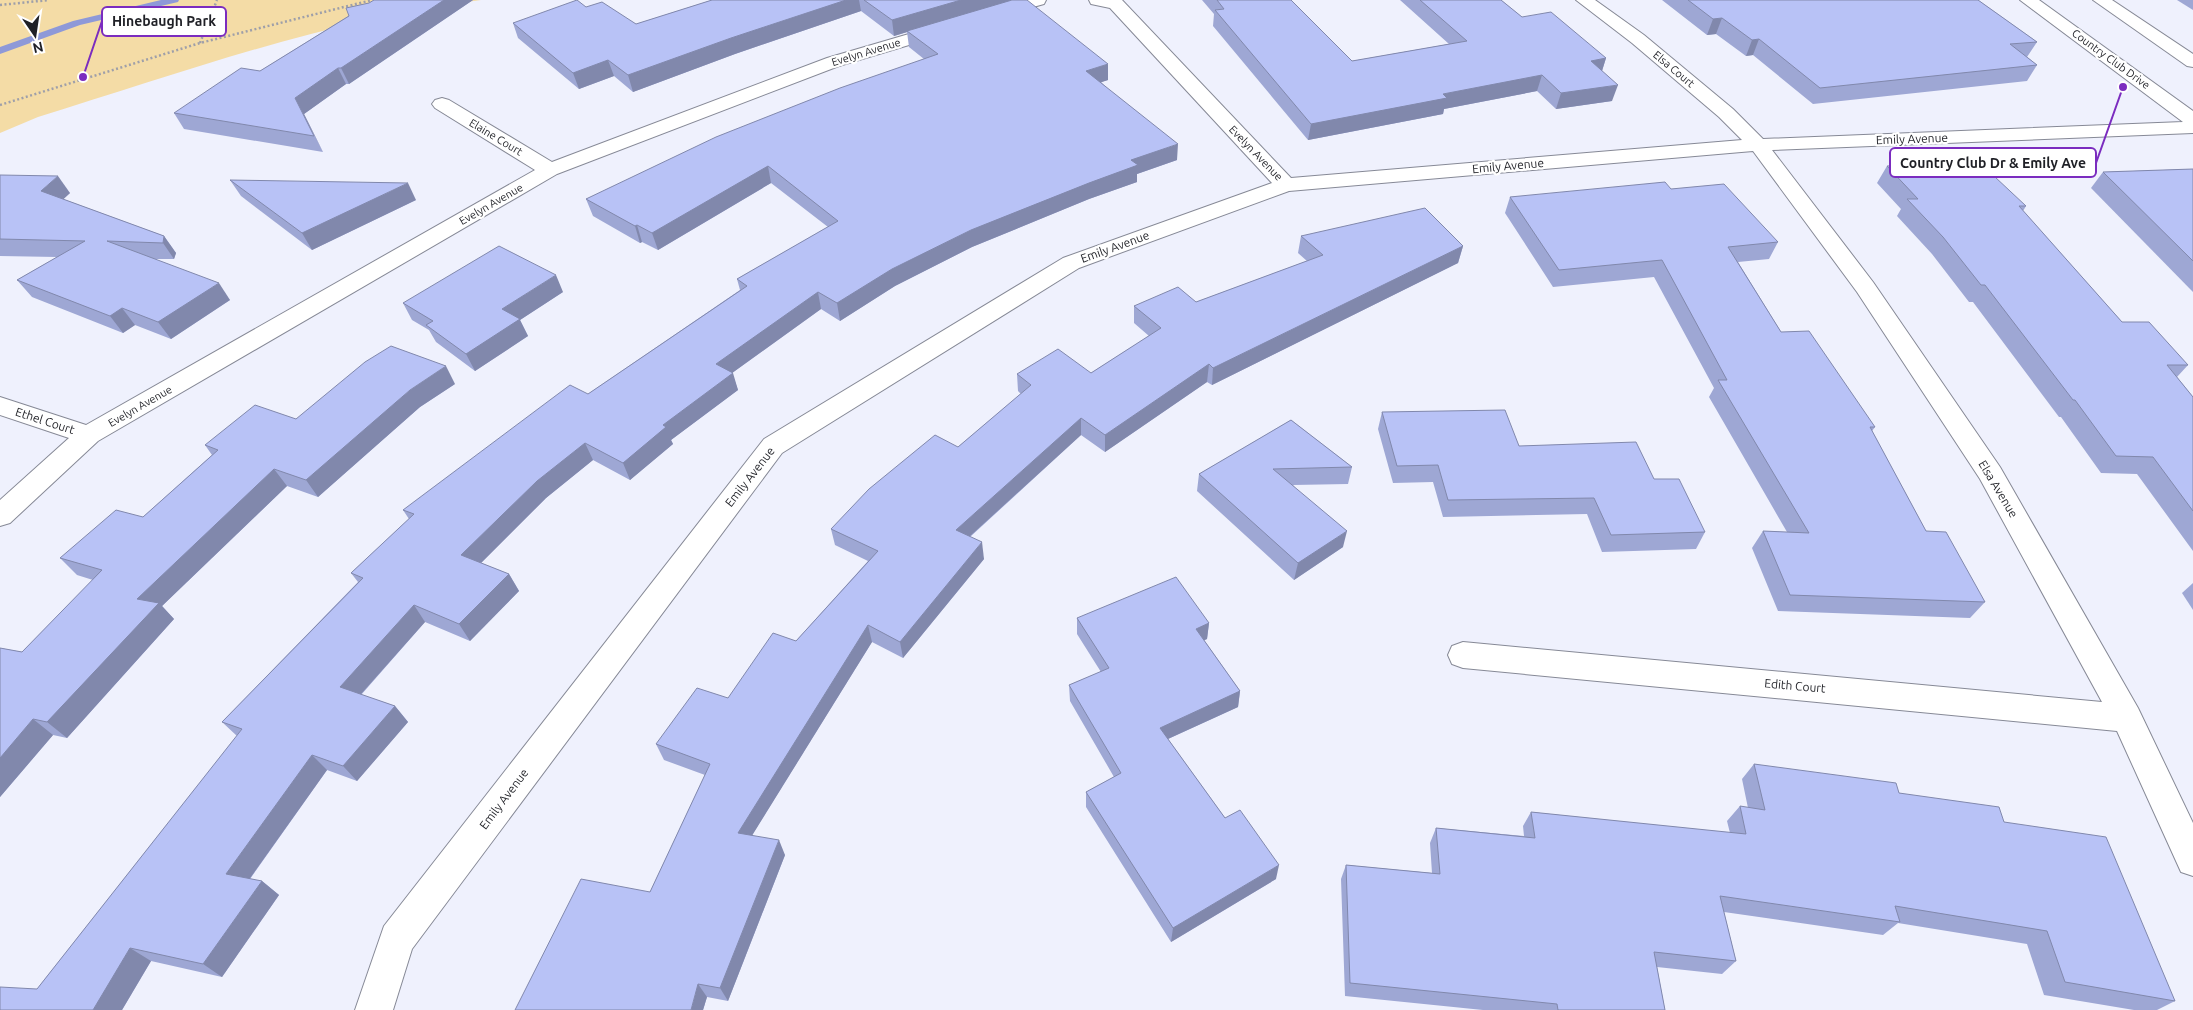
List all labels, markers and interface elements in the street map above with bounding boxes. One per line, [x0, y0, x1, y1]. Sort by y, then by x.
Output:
callout: Hinebaugh Park [102, 7, 226, 36]
north arrow [10, 10, 60, 60]
text: Hinebaugh Park [112, 13, 216, 29]
street label: Country Club Drive [2070, 27, 2152, 91]
street label: Evelyn Avenue [830, 36, 902, 68]
text: N [31, 39, 45, 57]
street label: Elsa Court [1651, 48, 1697, 90]
street label: Elaine Court [467, 116, 525, 158]
street label: Evelyn Avenue [1227, 123, 1285, 183]
street label: Emily Avenue [1876, 131, 1948, 146]
callout: Country Club Dr & Emily Ave [1890, 148, 2096, 177]
text: Country Club Dr & Emily Ave [1900, 155, 2086, 171]
street label: Emily Avenue [1471, 156, 1544, 175]
street label: Evelyn Avenue [457, 181, 525, 227]
street label: Emily Avenue [1079, 228, 1151, 265]
street label: Evelyn Avenue [106, 383, 174, 429]
street label: Ethel Court [14, 405, 77, 436]
street label: Emily Avenue [722, 444, 777, 509]
street label: Elsa Avenue [1976, 458, 2021, 520]
street label: Edith Court [1764, 676, 1826, 695]
street label: Emily Avenue [477, 766, 530, 831]

